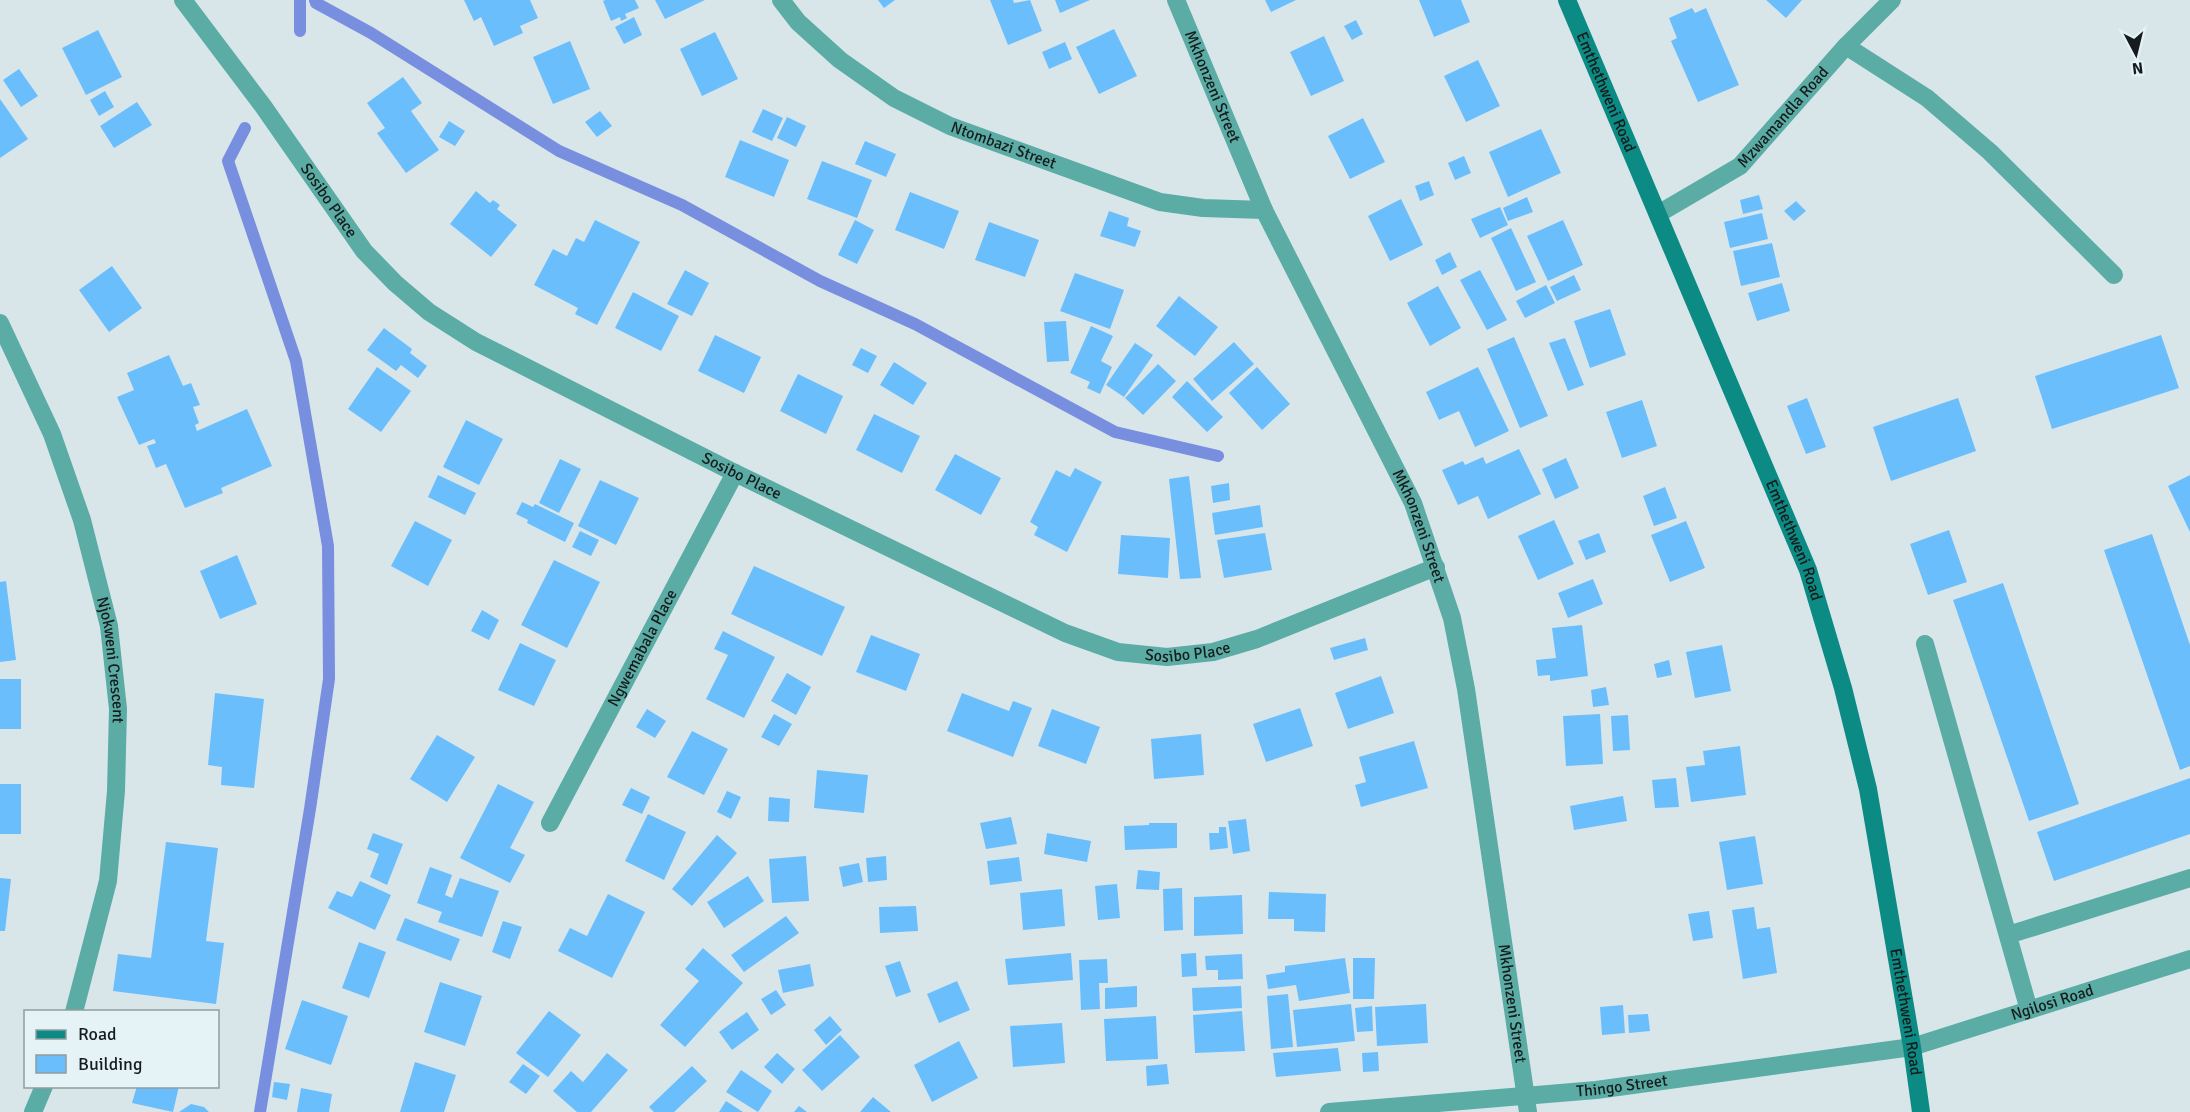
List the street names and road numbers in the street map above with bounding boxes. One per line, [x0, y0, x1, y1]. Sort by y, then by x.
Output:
street label: Mkhonzeni Street [1180, 27, 1245, 146]
street label: Emthethweni Road [1572, 29, 1640, 155]
street label: Mzwamandla Road [1733, 63, 1833, 172]
street label: Ntombazi Street [948, 117, 1059, 174]
street label: Sosibo Place [296, 159, 362, 242]
street label: Sosibo Place [698, 448, 785, 504]
street label: Mkhonzeni Street [1388, 466, 1449, 586]
street label: Emthethweni Road [1761, 477, 1827, 603]
street label: Ngwemabala Place [603, 586, 682, 710]
street label: Njokweni Crescent [92, 595, 128, 724]
street label: Sosibo Place [1144, 637, 1233, 667]
street label: Mkhonzeni Street [1493, 943, 1531, 1065]
street label: Emthethweni Road [1885, 947, 1926, 1077]
street label: Ngilosi Road [2008, 980, 2096, 1025]
street label: Thingo Street [1575, 1070, 1669, 1102]

